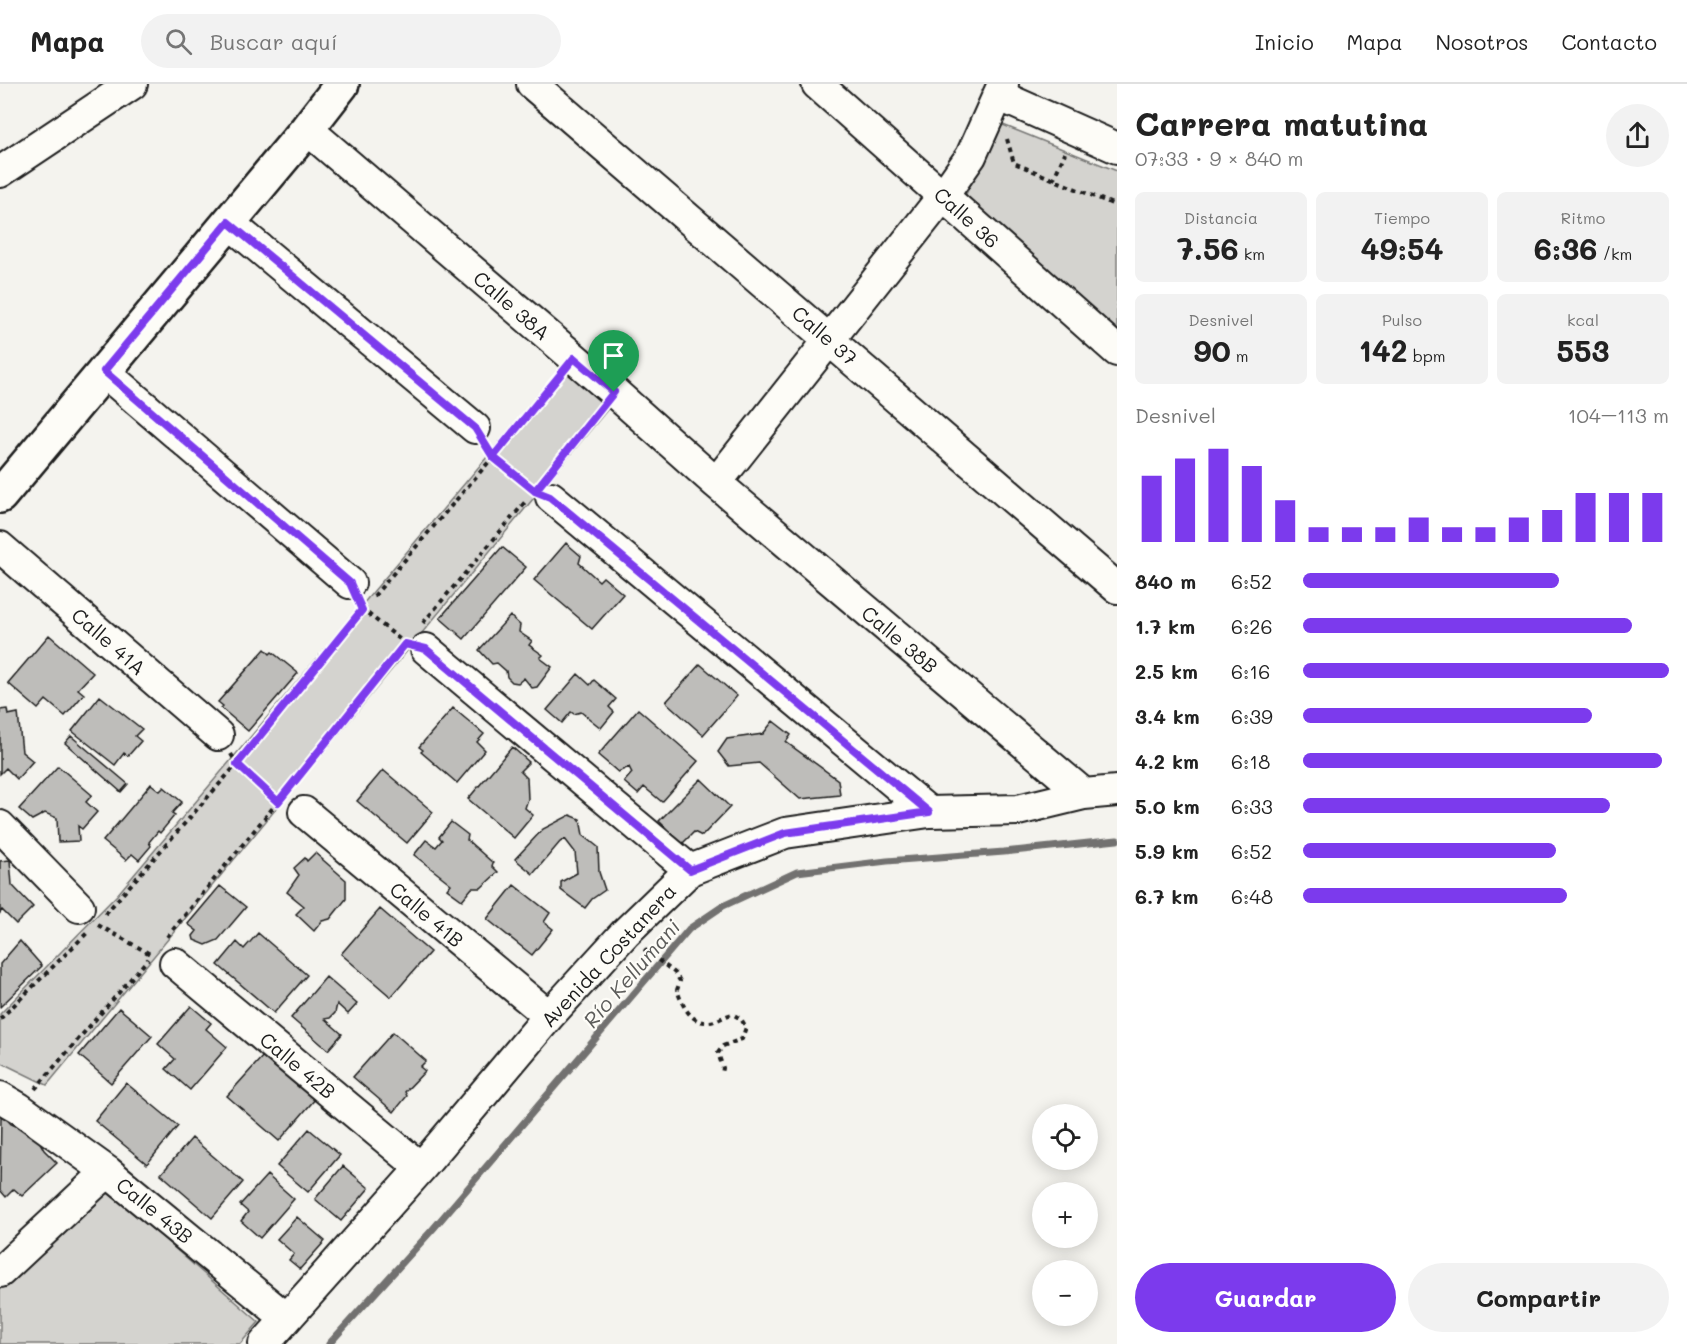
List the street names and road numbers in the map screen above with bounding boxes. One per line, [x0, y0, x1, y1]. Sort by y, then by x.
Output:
street label: Calle 36 [929, 181, 1005, 253]
street label: Calle 38A [468, 265, 556, 345]
street label: Calle 37 [787, 299, 863, 371]
street label: Calle 38B [856, 600, 944, 678]
street label: Calle 41A [66, 602, 152, 680]
street label: Calle 41B [385, 876, 469, 952]
street label: Avenida Costanera [535, 878, 681, 1032]
street label: Calle 42B [255, 1026, 341, 1104]
street label: Calle 43B [111, 1171, 199, 1249]

